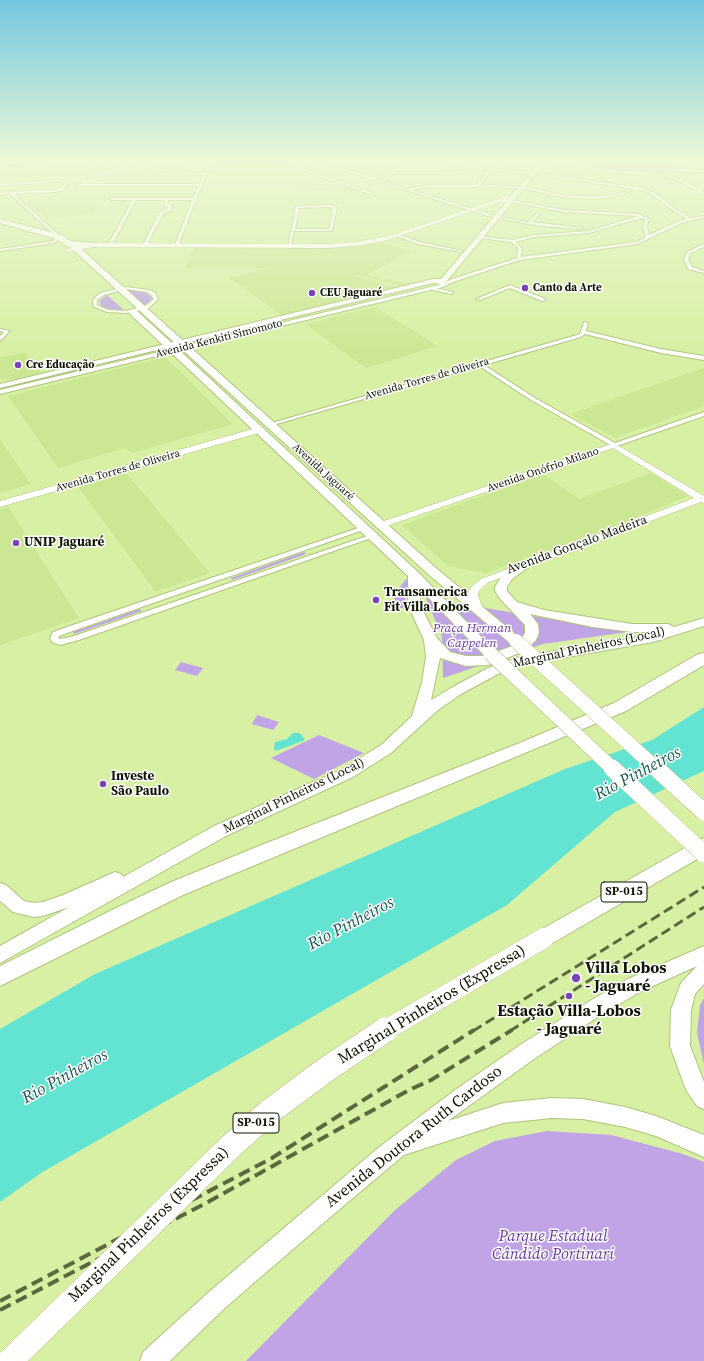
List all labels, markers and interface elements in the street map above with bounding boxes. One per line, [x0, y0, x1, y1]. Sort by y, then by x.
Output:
place label: Canto da Arte [533, 281, 602, 295]
marker: Canto da Arte [520, 283, 530, 293]
place label: CEU Jaguaré [320, 286, 382, 300]
marker: CEU Jaguaré [307, 288, 317, 298]
street label: Avenida Kenkiti Simomoto [154, 317, 284, 361]
street label: Avenida Torres de Oliveira [363, 355, 491, 403]
place label: Cre Educação [26, 358, 94, 372]
marker: Cre Educação [13, 360, 23, 370]
street label: Avenida Jaguaré [289, 441, 357, 503]
street label: Avenida Onófrio Milano [485, 445, 601, 495]
street label: Avenida Torres de Oliveira [54, 447, 182, 495]
street label: Avenida Gonçalo Madeira [505, 512, 649, 578]
place label: UNIP Jaguaré [24, 535, 104, 551]
marker: UNIP Jaguaré [11, 538, 21, 548]
place label: Transamerica Fit Villa Lobos [384, 585, 469, 616]
marker: Transamerica Fit Villa Lobos [371, 595, 381, 605]
park label: Praça Herman Cappelen [433, 621, 511, 652]
street label: Marginal Pinheiros (Local) [512, 624, 666, 672]
water label: Rio Pinheiros [591, 743, 685, 805]
street label: Marginal Pinheiros (Local) [221, 755, 367, 837]
place label: Investe São Paulo [111, 769, 169, 800]
marker: Investe São Paulo [98, 779, 108, 789]
road number: SP-015 [601, 882, 647, 902]
water label: Rio Pinheiros [304, 893, 398, 955]
street label: Marginal Pinheiros (Expressa) [335, 941, 529, 1069]
place label: Villa Lobos - Jaguaré [585, 959, 667, 997]
marker: Villa Lobos - Jaguaré [570, 972, 582, 984]
marker: Estação Villa-Lobos - Jaguaré [564, 991, 574, 1001]
place label: Estação Villa-Lobos - Jaguaré [497, 1002, 641, 1040]
water label: Rio Pinheiros [19, 1045, 111, 1109]
street label: Avenida Doutora Ruth Cardoso [322, 1062, 506, 1212]
road number: SP-015 [233, 1113, 279, 1133]
street label: Marginal Pinheiros (Expressa) [65, 1143, 233, 1307]
park label: Parque Estadual Cândido Portinari [492, 1227, 614, 1265]

